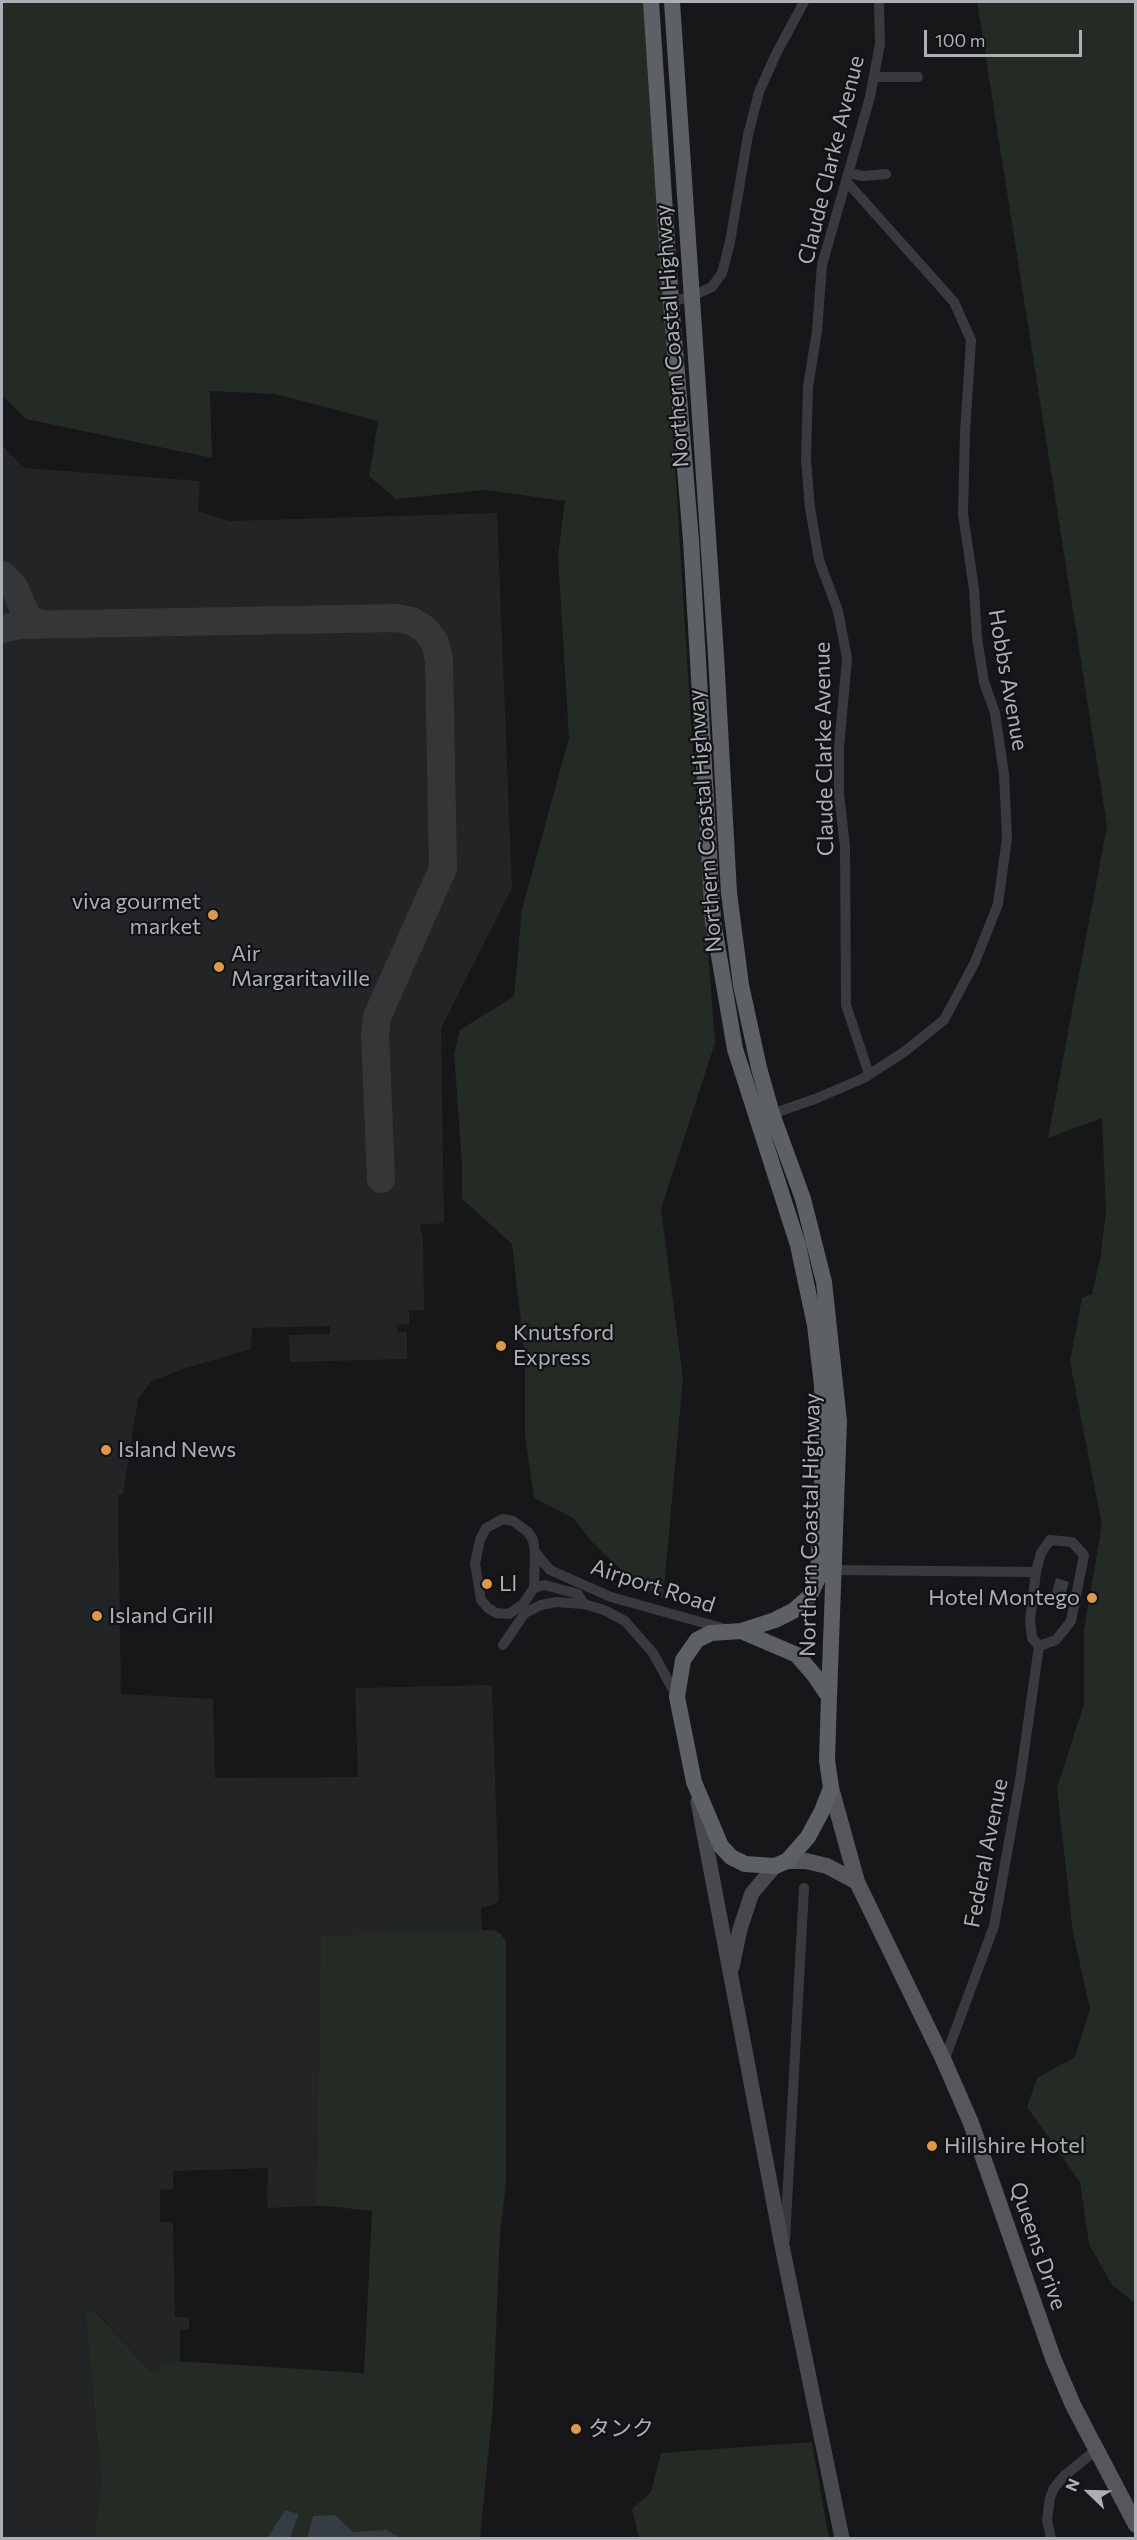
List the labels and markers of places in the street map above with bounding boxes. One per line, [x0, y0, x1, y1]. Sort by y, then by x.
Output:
place label: viva gourmet market [72, 889, 201, 940]
marker: viva gourmet market [206, 908, 220, 922]
place label: Air Margaritaville [231, 941, 370, 992]
marker: Air Margaritaville [212, 960, 226, 974]
place label: Knutsford Express [513, 1320, 614, 1372]
marker: Knutsford Express [494, 1339, 508, 1353]
place label: Island News [118, 1437, 236, 1463]
marker: Island News [99, 1443, 113, 1457]
place label: Ll [499, 1571, 517, 1597]
marker: Ll [480, 1577, 494, 1591]
place label: Hotel Montego [928, 1585, 1080, 1611]
marker: Hotel Montego [1085, 1591, 1099, 1605]
place label: Island Grill [109, 1603, 214, 1629]
marker: Island Grill [90, 1609, 104, 1623]
place label: Hillshire Hotel [944, 2133, 1085, 2159]
marker: Hillshire Hotel [925, 2139, 939, 2153]
place label: タンク [588, 2416, 654, 2442]
marker: タンク [569, 2422, 583, 2436]

